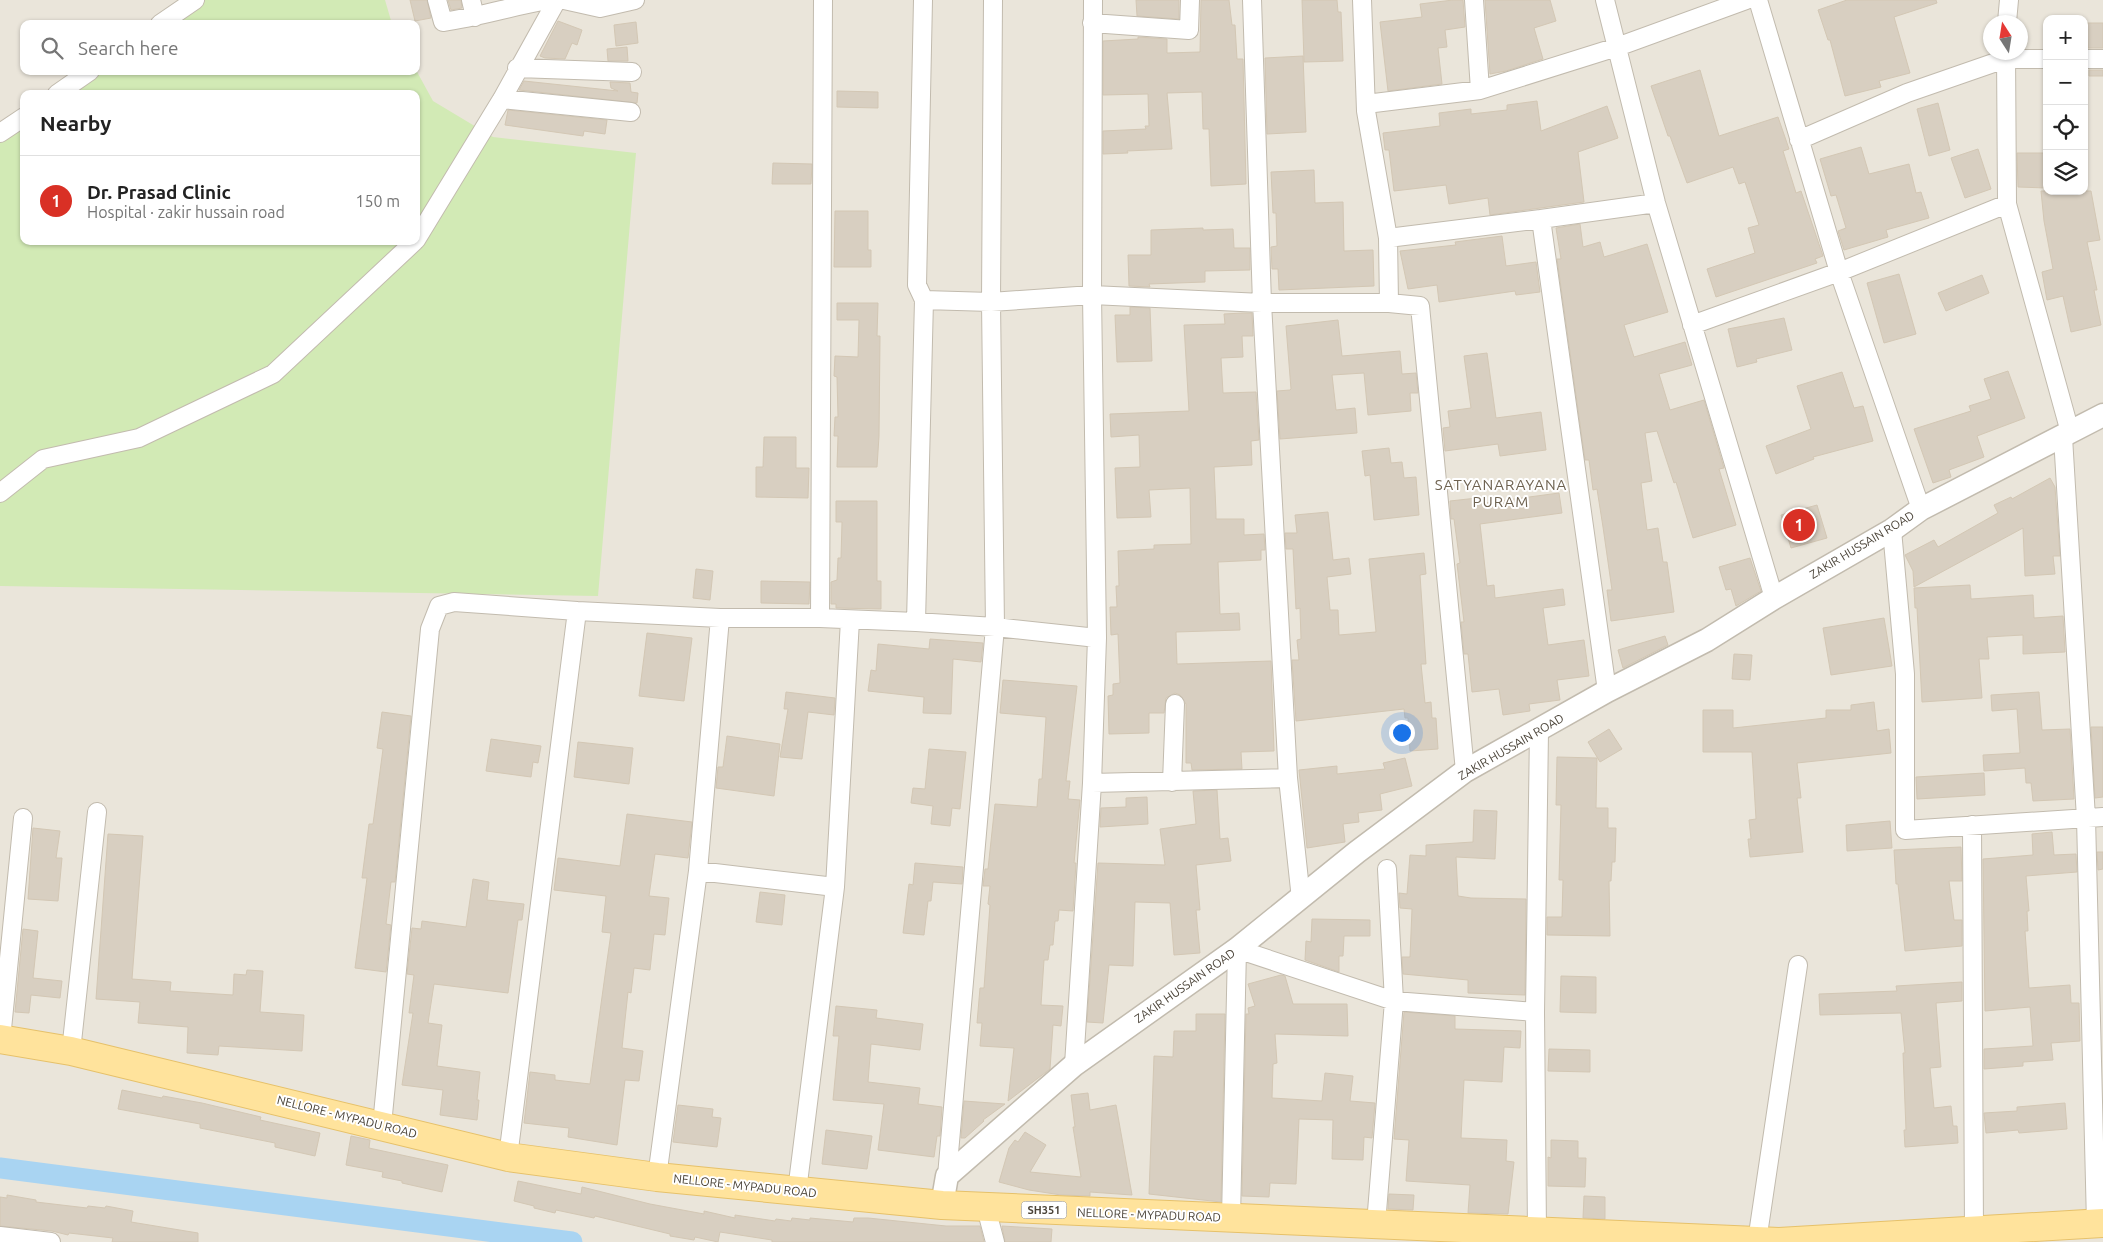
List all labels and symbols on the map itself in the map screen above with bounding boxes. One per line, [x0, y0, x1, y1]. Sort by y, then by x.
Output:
north arrow [1983, 15, 2028, 60]
district label: SATYANARAYANA PURAM [1435, 476, 1567, 510]
pin: 1 [1783, 506, 1815, 544]
street label: ZAKIR HUSSAIN ROAD [1807, 508, 1916, 581]
street label: ZAKIR HUSSAIN ROAD [1456, 711, 1566, 782]
your location [1389, 720, 1415, 746]
street label: ZAKIR HUSSAIN ROAD [1132, 946, 1237, 1025]
street label: NELLORE - MYPADU ROAD [276, 1093, 418, 1140]
street label: NELLORE - MYPADU ROAD [673, 1172, 817, 1199]
road number: SH351 [1022, 1202, 1066, 1218]
street label: NELLORE - MYPADU ROAD [1077, 1205, 1221, 1224]

